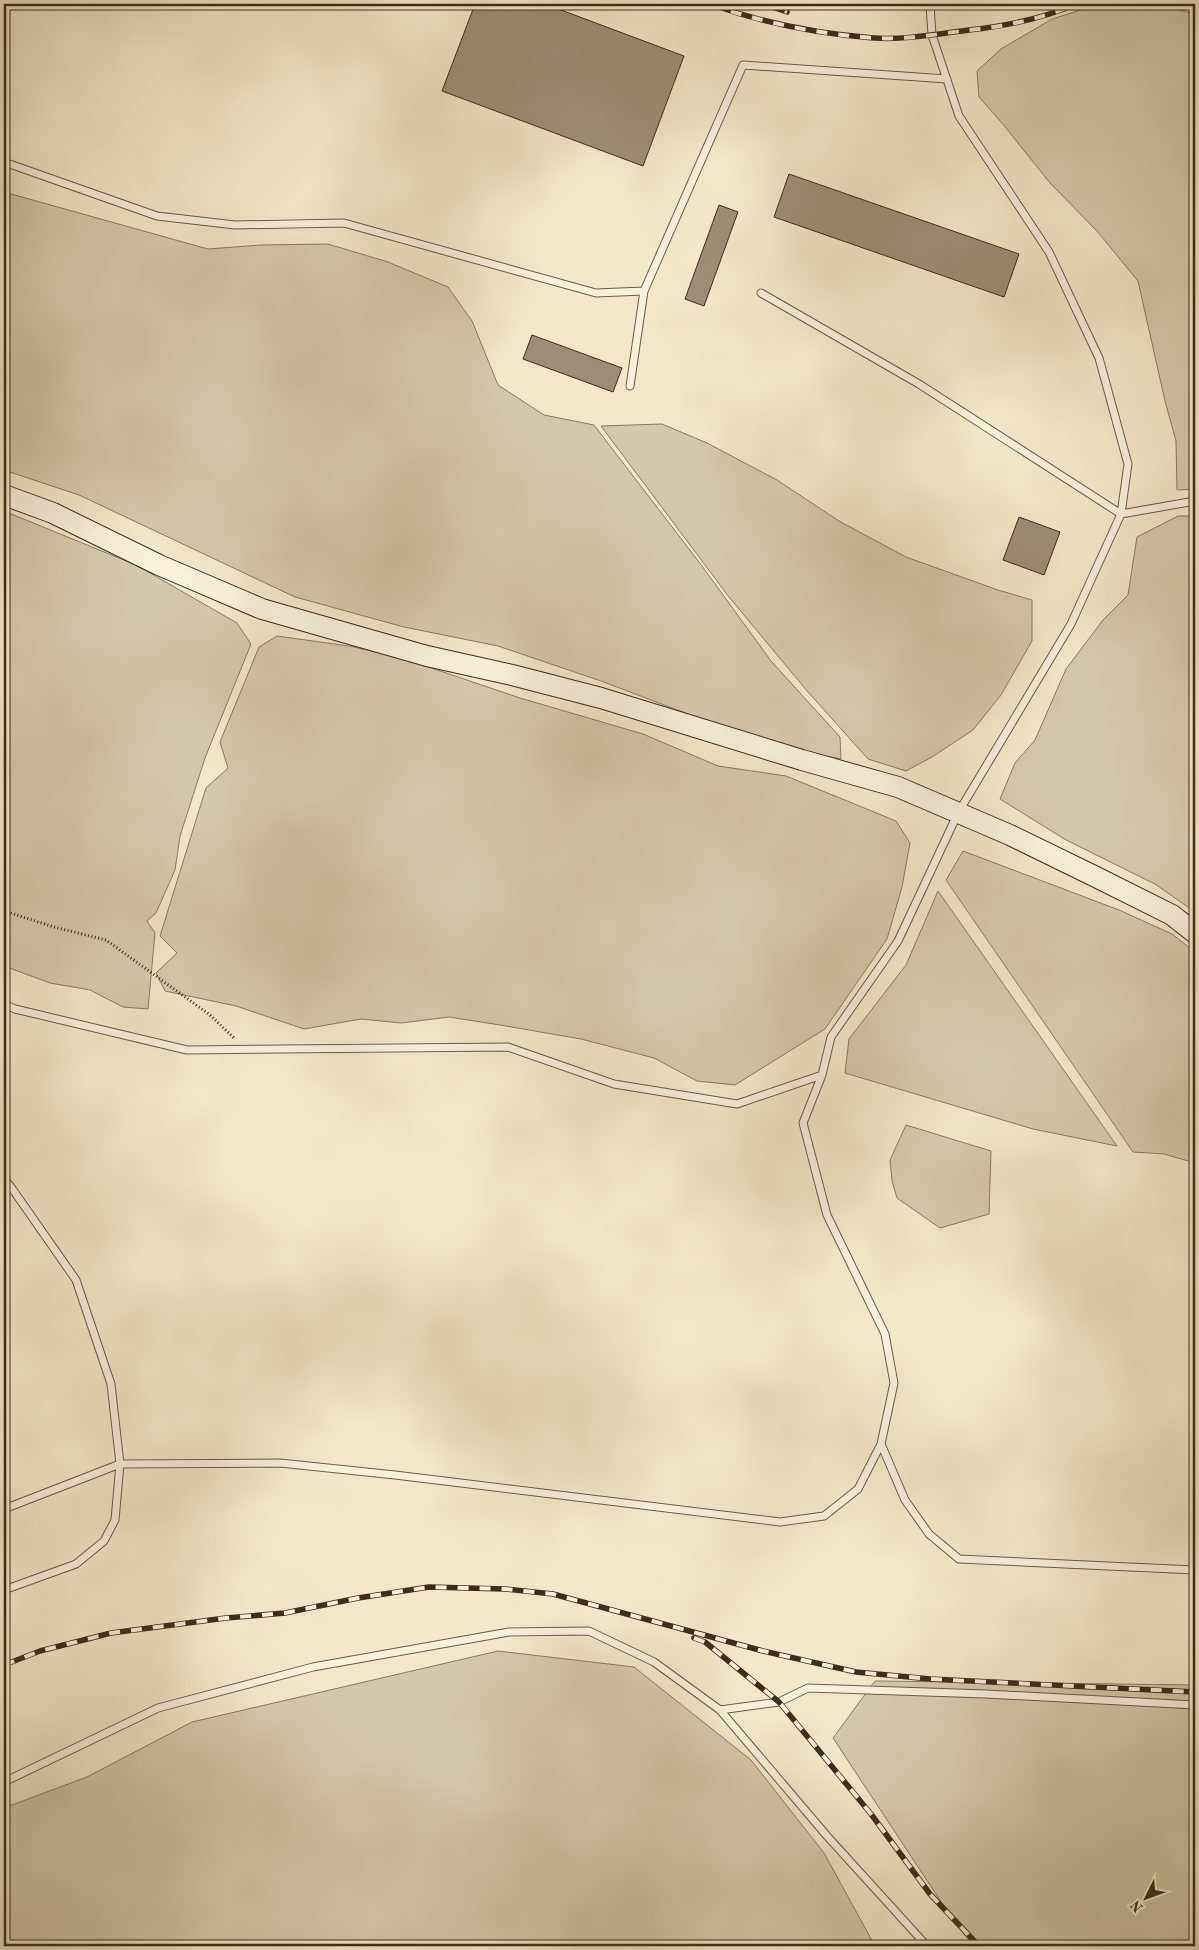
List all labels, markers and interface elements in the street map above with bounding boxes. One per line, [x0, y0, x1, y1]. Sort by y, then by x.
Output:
north arrow [1122, 1872, 1172, 1922]
text: N [1128, 1897, 1146, 1915]

